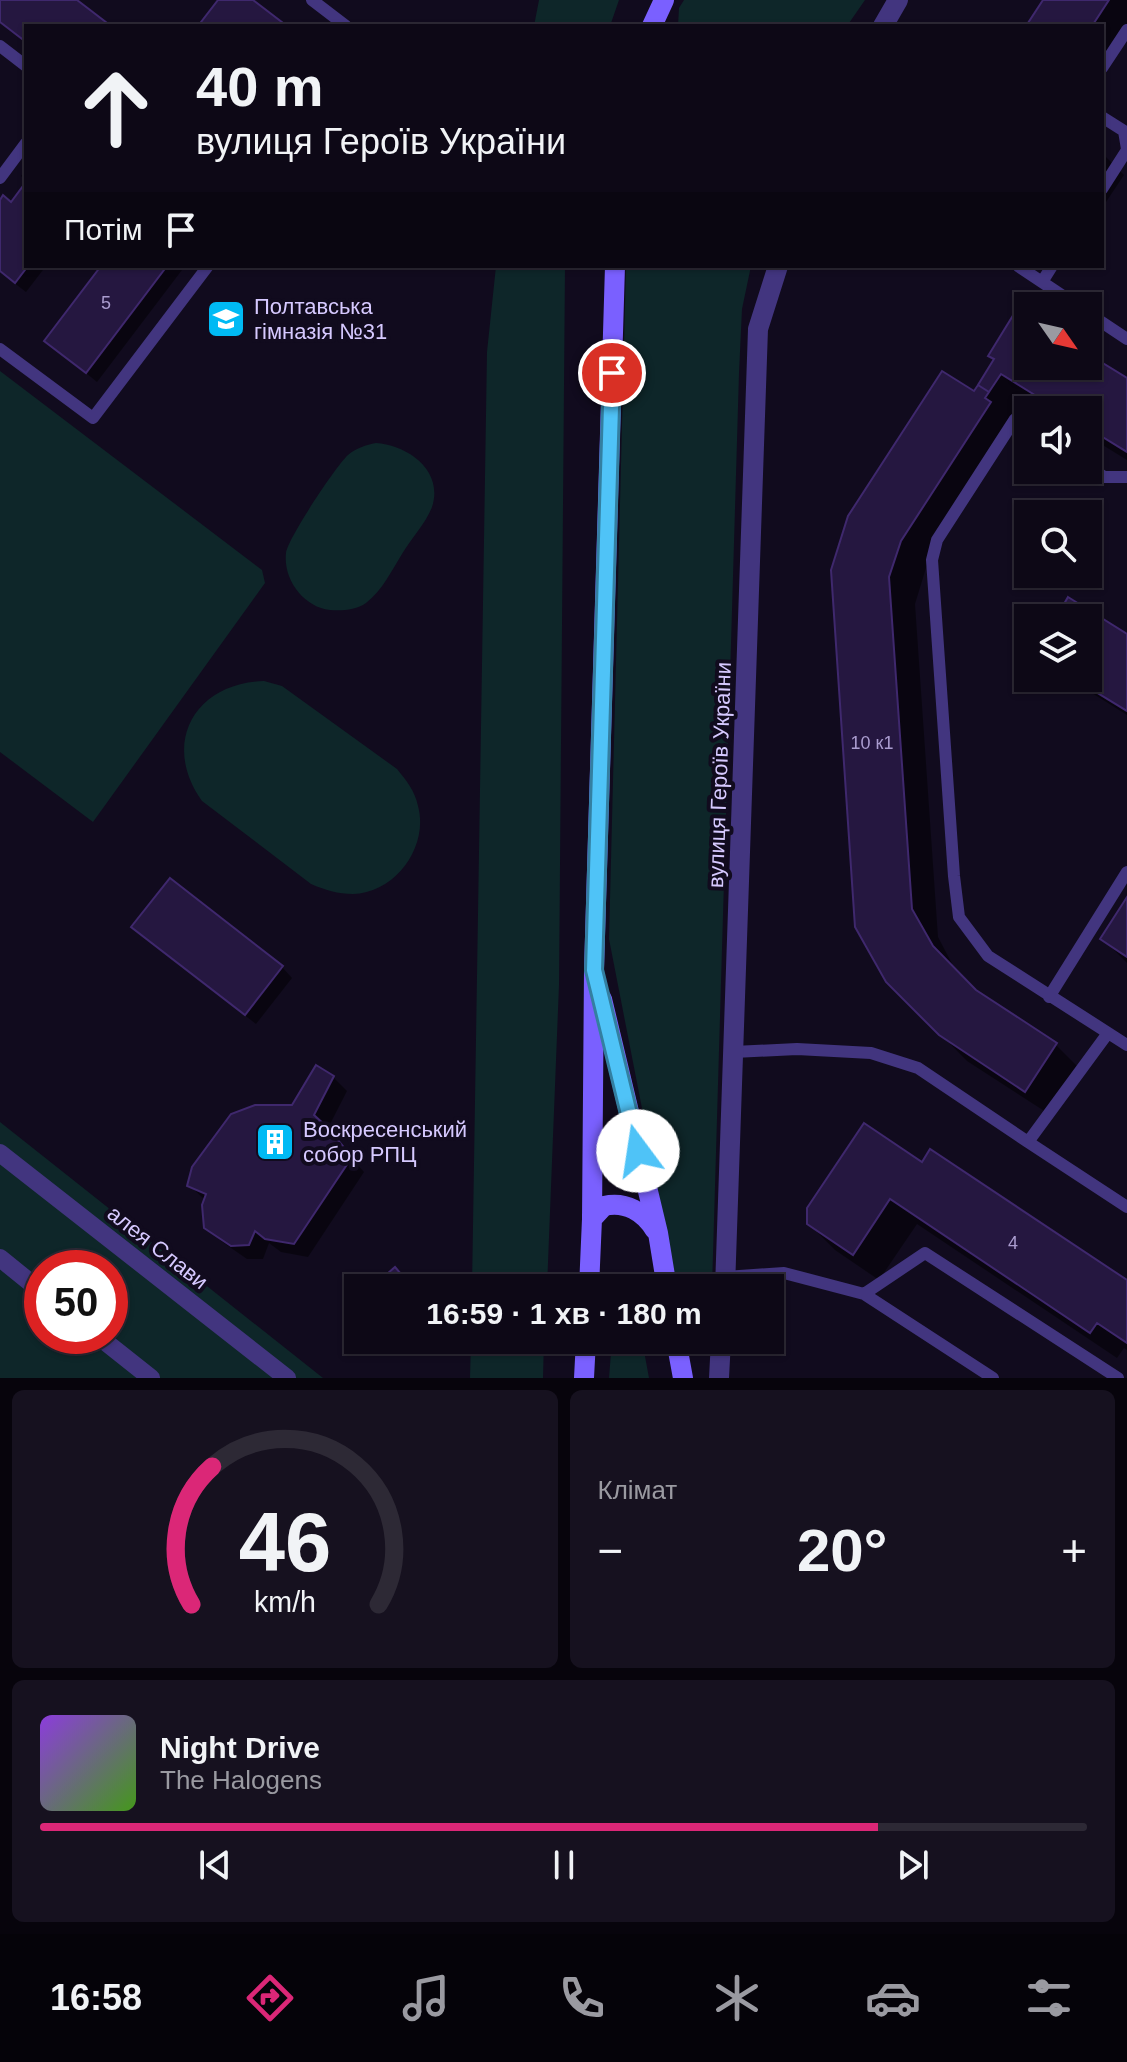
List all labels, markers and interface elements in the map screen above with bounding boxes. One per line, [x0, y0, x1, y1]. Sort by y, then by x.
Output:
text: 40 m [196, 55, 324, 118]
icon: ahead [64, 56, 168, 160]
text: вулиця Героїв України [196, 121, 566, 162]
icon: arrive [159, 208, 203, 252]
text: Потім [64, 213, 143, 246]
north arrow [1014, 292, 1102, 380]
map controls [1014, 292, 1102, 692]
house number: 5 [101, 293, 111, 313]
place label: Полтавська гімназія №31 [254, 294, 387, 344]
school or university icon: Полтавська гімназія №31 [205, 298, 247, 340]
pin [578, 339, 646, 407]
icon: arrive [590, 351, 634, 395]
button: sound [1014, 396, 1102, 484]
button: search [1014, 500, 1102, 588]
button: layers [1014, 604, 1102, 692]
street label: вулиця Героїв України [703, 662, 736, 888]
house number: 10 к1 [851, 733, 893, 753]
position arrow [596, 1109, 680, 1193]
place label: Воскресенський собор РПЦ [303, 1117, 467, 1167]
building icon: Воскресенський собор РПЦ [254, 1121, 296, 1163]
street label: алея Слави [103, 1201, 213, 1294]
house number: 4 [1008, 1233, 1018, 1253]
speed limit sign: 50 [24, 1250, 128, 1354]
text: 16:59 · 1 хв · 180 m [426, 1297, 702, 1330]
text: Клімат [598, 1475, 677, 1505]
text: 46 [238, 1496, 331, 1589]
text: 20° [797, 1517, 888, 1584]
text: − [598, 1526, 623, 1575]
text: + [1061, 1526, 1087, 1575]
text: km/h [254, 1586, 316, 1618]
text: Night Drive [160, 1731, 320, 1764]
text: The Halogens [160, 1765, 322, 1795]
icon: previous [193, 1843, 237, 1887]
icon: pause [542, 1843, 586, 1887]
icon: next [891, 1843, 935, 1887]
icon: directions [242, 1970, 298, 2026]
icon: music [398, 1970, 454, 2026]
icon: phone [554, 1970, 610, 2026]
icon: climate [709, 1970, 765, 2026]
icon: car [865, 1970, 921, 2026]
icon: filters [1021, 1970, 1077, 2026]
text: 16:58 [50, 1977, 142, 2018]

